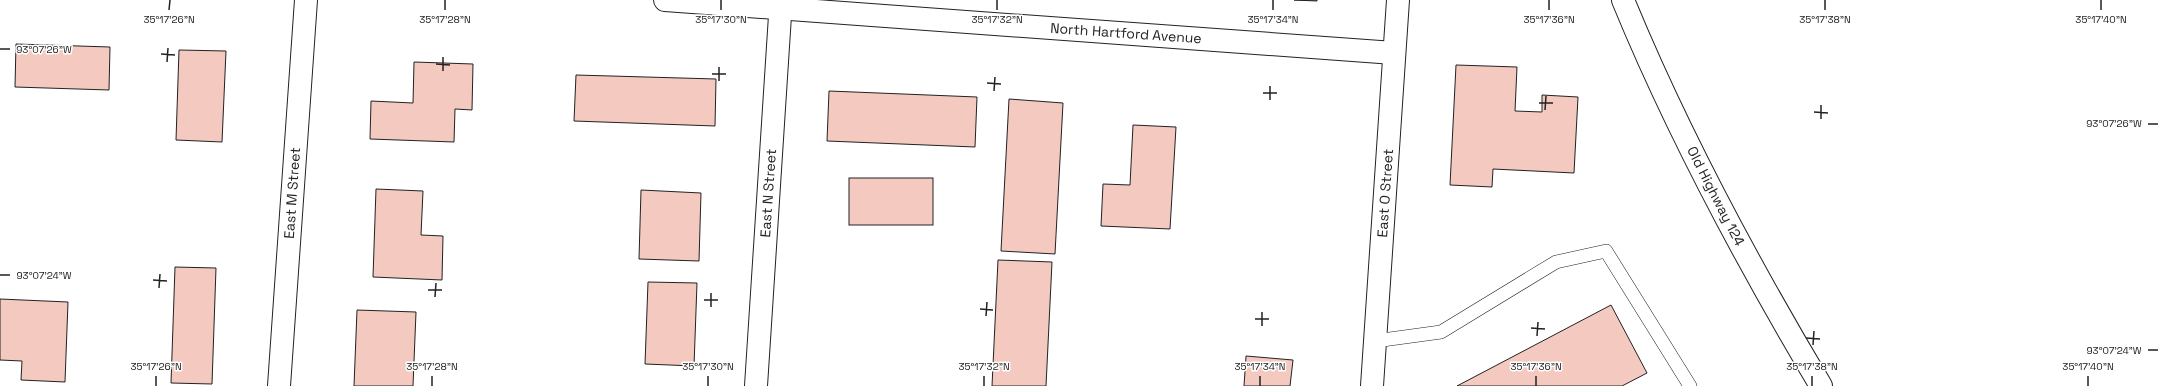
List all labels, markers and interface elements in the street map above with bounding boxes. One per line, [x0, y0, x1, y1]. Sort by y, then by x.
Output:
text: 35°17'26"N [143, 13, 195, 26]
text: 35°17'28"N [419, 13, 471, 26]
text: 35°17'30"N [695, 13, 747, 26]
text: 35°17'32"N [971, 13, 1023, 26]
text: 35°17'34"N [1248, 13, 1299, 26]
text: 35°17'36"N [1523, 13, 1575, 26]
text: 35°17'38"N [1799, 13, 1851, 26]
text: 35°17'40"N [2075, 13, 2127, 26]
street label: North Hartford Avenue [1050, 19, 1202, 47]
text: 93°07'26"W [16, 43, 72, 56]
text: 93°07'26"W [2086, 117, 2142, 130]
street label: Old Highway 124 [1683, 143, 1749, 249]
street label: East M Street [280, 147, 304, 239]
street label: East N Street [756, 148, 780, 238]
street label: East O Street [1373, 148, 1397, 238]
text: 93°07'24"W [17, 269, 72, 282]
text: 93°07'24"W [2087, 344, 2142, 357]
text: 35°17'26"N [130, 360, 182, 373]
text: 35°17'28"N [406, 360, 458, 373]
text: 35°17'30"N [682, 360, 734, 373]
text: 35°17'32"N [958, 360, 1010, 373]
text: 35°17'34"N [1235, 360, 1286, 373]
text: 35°17'36"N [1510, 360, 1562, 373]
text: 35°17'38"N [1786, 360, 1838, 373]
text: 35°17'40"N [2062, 360, 2114, 373]

